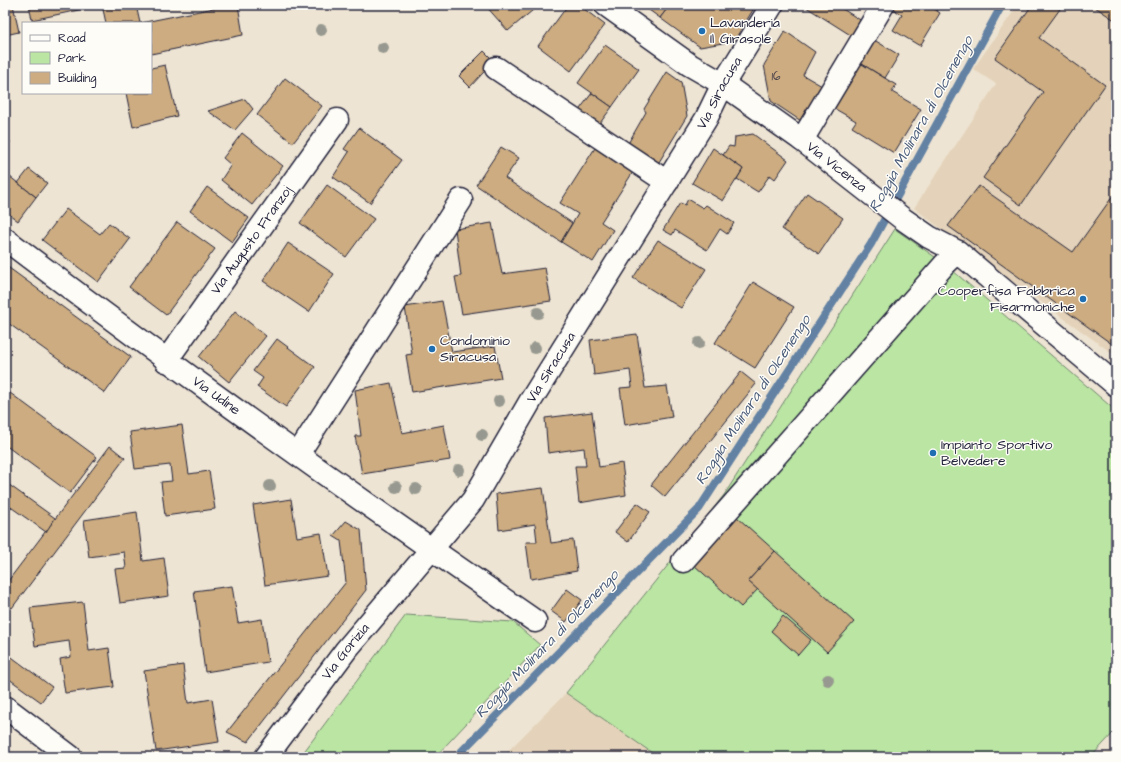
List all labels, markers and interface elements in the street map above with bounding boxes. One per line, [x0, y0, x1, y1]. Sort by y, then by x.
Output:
place label: Lavanderia Il Girasole [710, 13, 780, 49]
legend [22, 22, 152, 94]
marker: Lavanderia Il Girasole [697, 26, 707, 36]
text: Road [58, 30, 86, 47]
water label: Roggia Molinara di Olcenengo [864, 31, 980, 216]
text: Park [58, 50, 86, 67]
street label: Via Siracusa [692, 53, 747, 133]
house number: 16 [771, 68, 781, 85]
text: Building [58, 70, 96, 88]
street label: Via Vicenza [802, 137, 871, 197]
street label: Via Augusto Franzoj [206, 181, 297, 299]
place label: Cooperfisa Fabbrica Fisarmoniche [938, 281, 1075, 317]
marker: Cooperfisa Fabbrica Fisarmoniche [1078, 294, 1088, 304]
water label: Roggia Molinara di Olcenengo [690, 310, 817, 489]
street label: Via Siracusa [522, 328, 581, 407]
place label: Condominio Siracusa [440, 331, 510, 367]
marker: Condominio Siracusa [427, 344, 437, 354]
street label: Via Udine [188, 371, 245, 420]
place label: Impianto Sportivo Belvedere [941, 435, 1053, 471]
marker: Impianto Sportivo Belvedere [928, 448, 938, 458]
water label: Roggia Molinara di Olcenengo [471, 564, 625, 723]
street label: Via Gorizia [317, 619, 374, 684]

